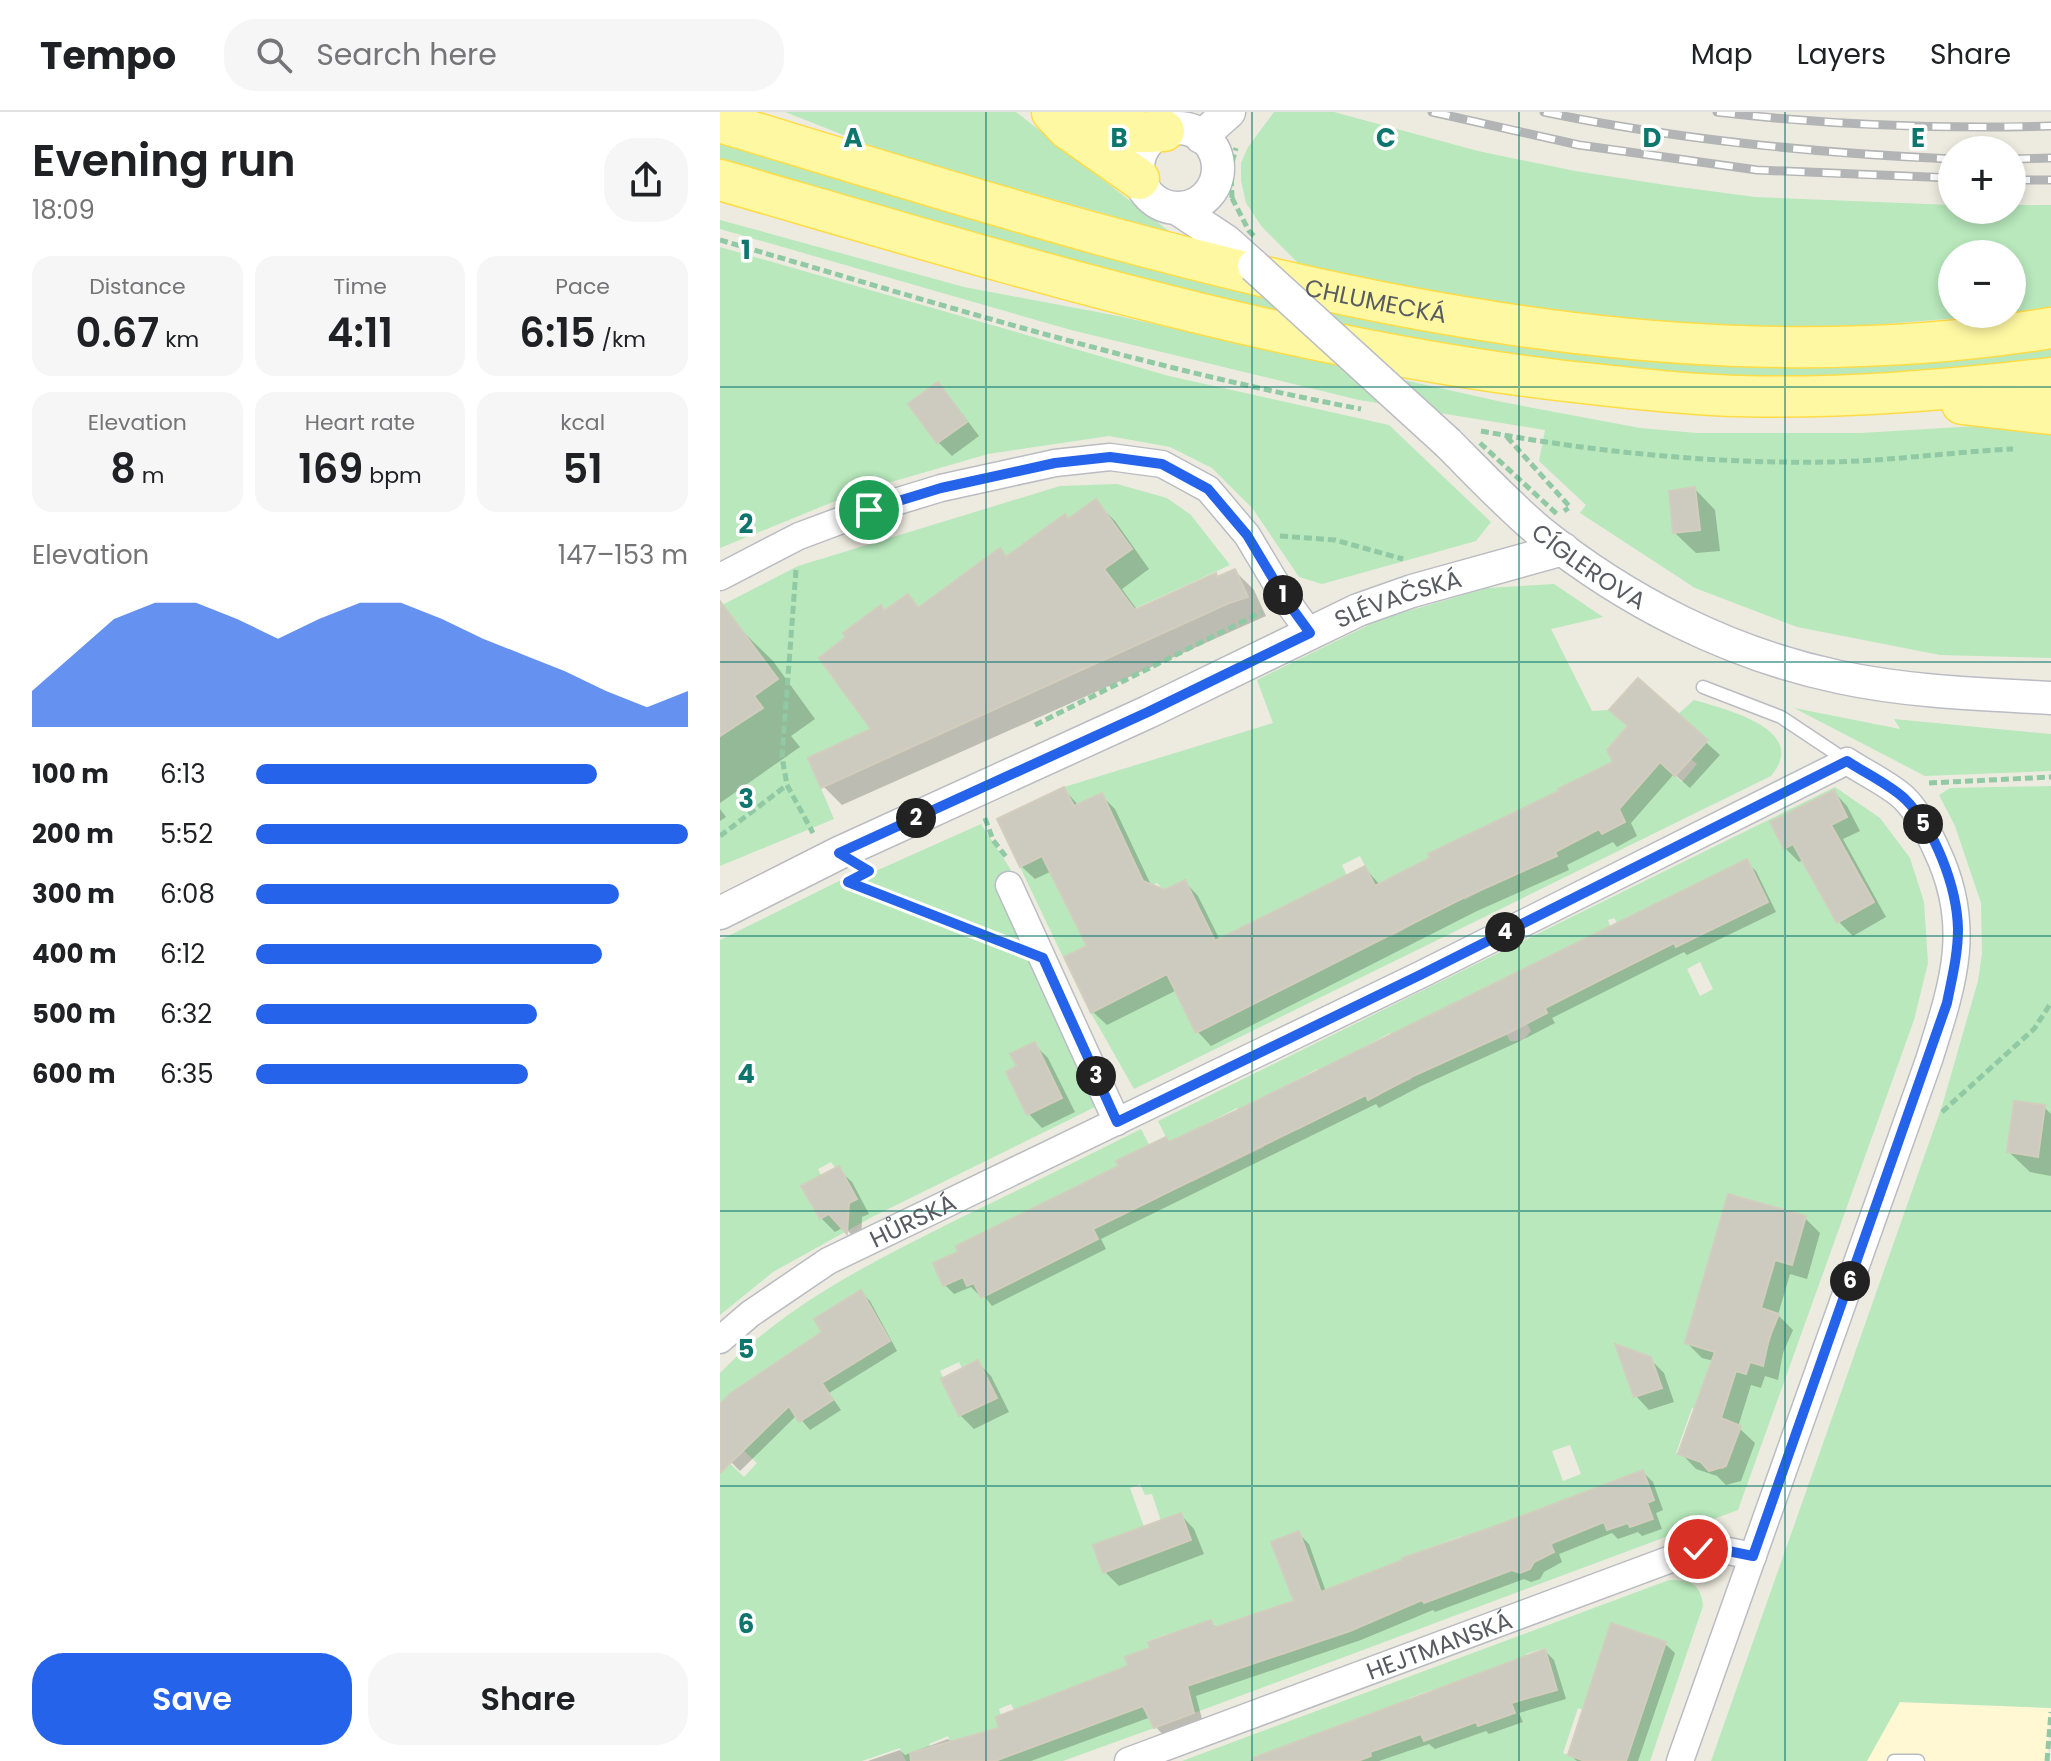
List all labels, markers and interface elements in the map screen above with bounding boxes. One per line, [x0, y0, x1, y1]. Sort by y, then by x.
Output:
search box [224, 19, 784, 91]
text: Tempo [40, 29, 176, 82]
icon: search [252, 33, 296, 77]
text: Search here [316, 33, 497, 76]
text: Map [1691, 35, 1753, 74]
text: Layers [1797, 35, 1886, 74]
text: Share [1930, 35, 2011, 74]
text: A [843, 120, 863, 156]
text: B [1110, 120, 1128, 156]
text: C [1376, 120, 1396, 156]
text: D [1643, 120, 1662, 156]
text: E [1911, 120, 1925, 156]
text: Evening run [32, 130, 296, 191]
map controls [1938, 136, 2026, 328]
button: + [1938, 136, 2026, 224]
button: share [604, 138, 688, 222]
text: 18:09 [32, 192, 95, 228]
text: 1 [741, 232, 751, 268]
button: − [1938, 240, 2026, 328]
street label: CHLUMECKÁ [1302, 270, 1449, 330]
text: Distance [89, 271, 186, 302]
text: Time [333, 271, 387, 302]
text: Pace [555, 271, 610, 302]
text: 0.67 [76, 305, 159, 361]
text: 4:11 [327, 305, 393, 361]
text: 6:15 [519, 305, 596, 361]
text: km [159, 324, 199, 355]
text: /km [596, 324, 646, 355]
text: Elevation [88, 407, 187, 438]
text: Heart rate [305, 407, 415, 438]
text: kcal [560, 407, 605, 438]
text: 8 [110, 441, 136, 497]
text: 169 [298, 441, 363, 497]
text: 51 [563, 441, 603, 497]
text: m [136, 460, 164, 491]
text: bpm [363, 460, 422, 491]
pin [835, 476, 903, 544]
icon: arrive [847, 488, 891, 532]
text: 2 [739, 506, 754, 542]
street label: CÍGLEROVA [1525, 515, 1652, 617]
text: Elevation [32, 537, 149, 573]
text: 147–153 m [558, 537, 688, 573]
street label: SLÉVAČSKÁ [1329, 562, 1465, 636]
pin: 1 [1263, 575, 1303, 615]
text: 1 [1279, 579, 1287, 610]
text: 100 m [32, 756, 109, 792]
text: 6:13 [160, 756, 206, 792]
text: 3 [738, 781, 754, 817]
pin: 2 [896, 798, 936, 838]
text: 2 [910, 802, 922, 833]
pin: 5 [1903, 804, 1943, 844]
text: 5 [1916, 808, 1930, 839]
text: 200 m [32, 816, 114, 852]
text: 5:52 [160, 816, 213, 852]
text: 300 m [32, 876, 115, 912]
text: 6:08 [160, 876, 215, 912]
pin: 4 [1485, 912, 1525, 952]
text: 4 [1498, 916, 1512, 947]
text: 400 m [32, 936, 117, 972]
text: 6:12 [160, 936, 205, 972]
text: 500 m [32, 996, 116, 1032]
text: 6:32 [160, 996, 212, 1032]
text: 600 m [32, 1056, 116, 1092]
text: 6:35 [160, 1056, 214, 1092]
text: 4 [737, 1056, 755, 1092]
pin: 3 [1076, 1056, 1116, 1096]
text: 3 [1089, 1060, 1103, 1091]
street label: HŮRSKÁ [864, 1185, 961, 1255]
pin: 6 [1830, 1261, 1870, 1301]
text: 6 [1843, 1265, 1857, 1296]
text: 5 [738, 1331, 754, 1367]
pin [1664, 1515, 1732, 1583]
icon: check [1676, 1527, 1720, 1571]
street label: HEJTMANSKÁ [1362, 1603, 1517, 1687]
text: 6 [738, 1606, 754, 1642]
button: Save [32, 1653, 352, 1745]
button: Share [368, 1653, 688, 1745]

